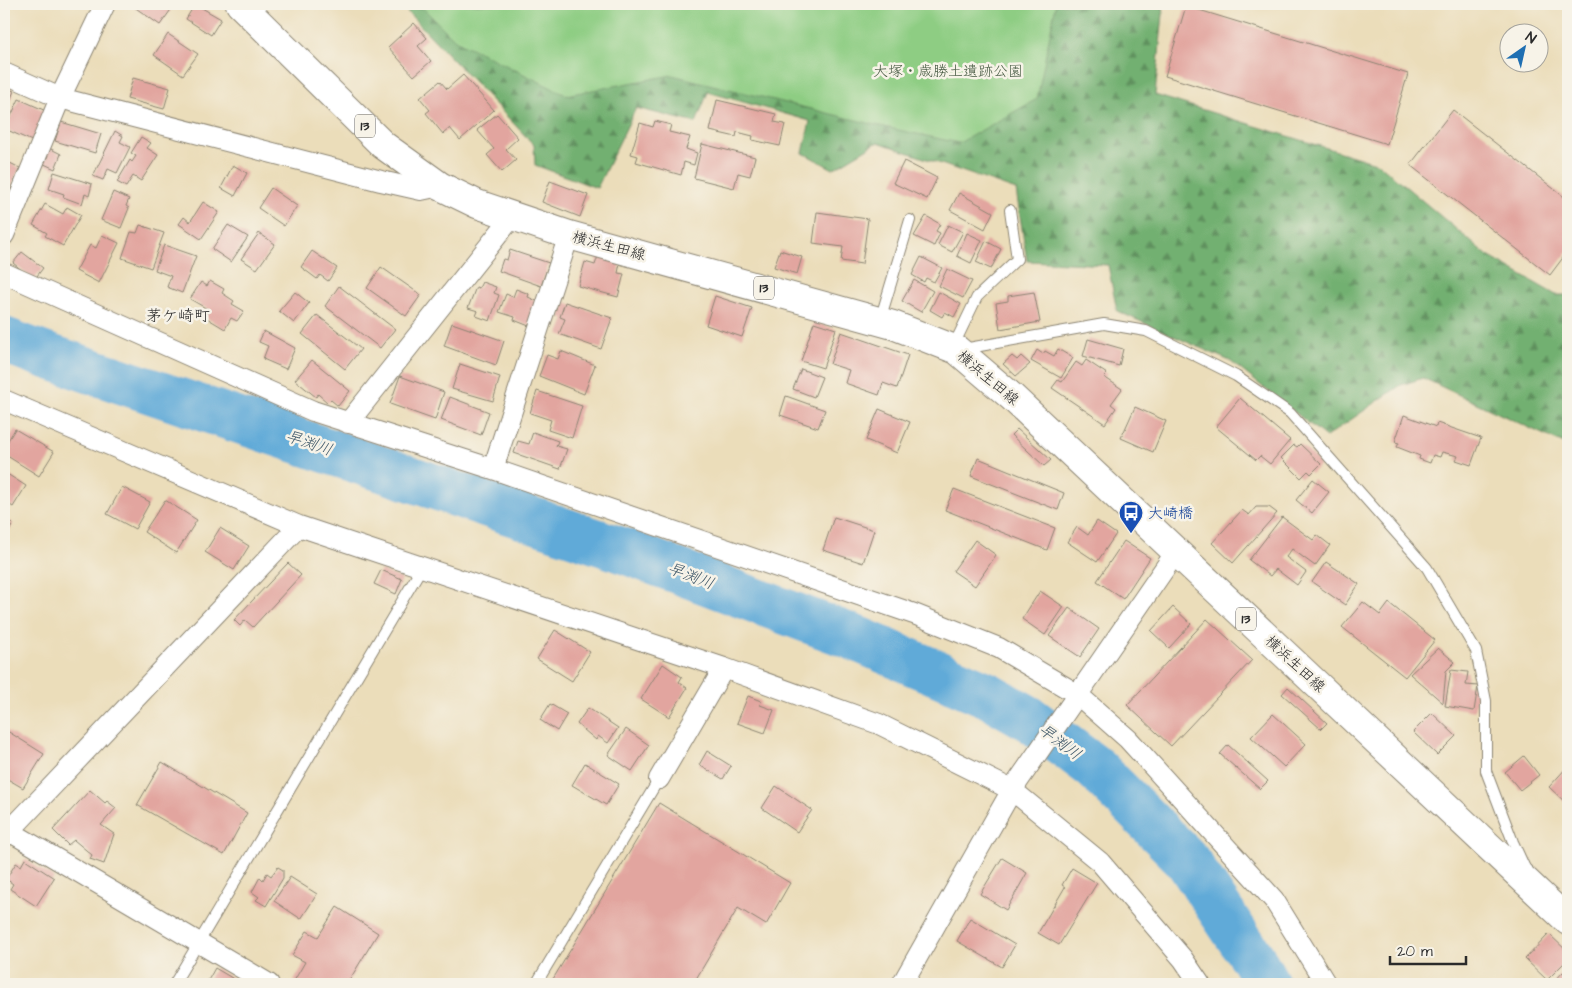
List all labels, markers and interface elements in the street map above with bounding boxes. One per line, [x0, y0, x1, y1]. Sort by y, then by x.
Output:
north arrow [1500, 22, 1550, 72]
text: N [1521, 27, 1540, 49]
park label: 大塚・歳勝土遺跡公園 [873, 61, 1023, 82]
road number: 13 [355, 114, 375, 138]
street label: 横浜生田線 [570, 226, 648, 266]
road number: 13 [754, 276, 774, 300]
district label: 茅ケ崎町 [146, 305, 210, 327]
street label: 横浜生田線 [953, 346, 1023, 410]
water label: 早渕川 [283, 425, 335, 461]
bus stop icon: 大崎橋 [1118, 500, 1144, 534]
place label: 大崎橋 [1148, 503, 1193, 524]
water label: 早渕川 [665, 557, 717, 595]
road number: 13 [1236, 608, 1256, 630]
street label: 横浜生田線 [1260, 631, 1330, 697]
water label: 早渕川 [1034, 719, 1086, 765]
scale bar [1390, 933, 1466, 965]
text: 20 m [1397, 941, 1433, 962]

